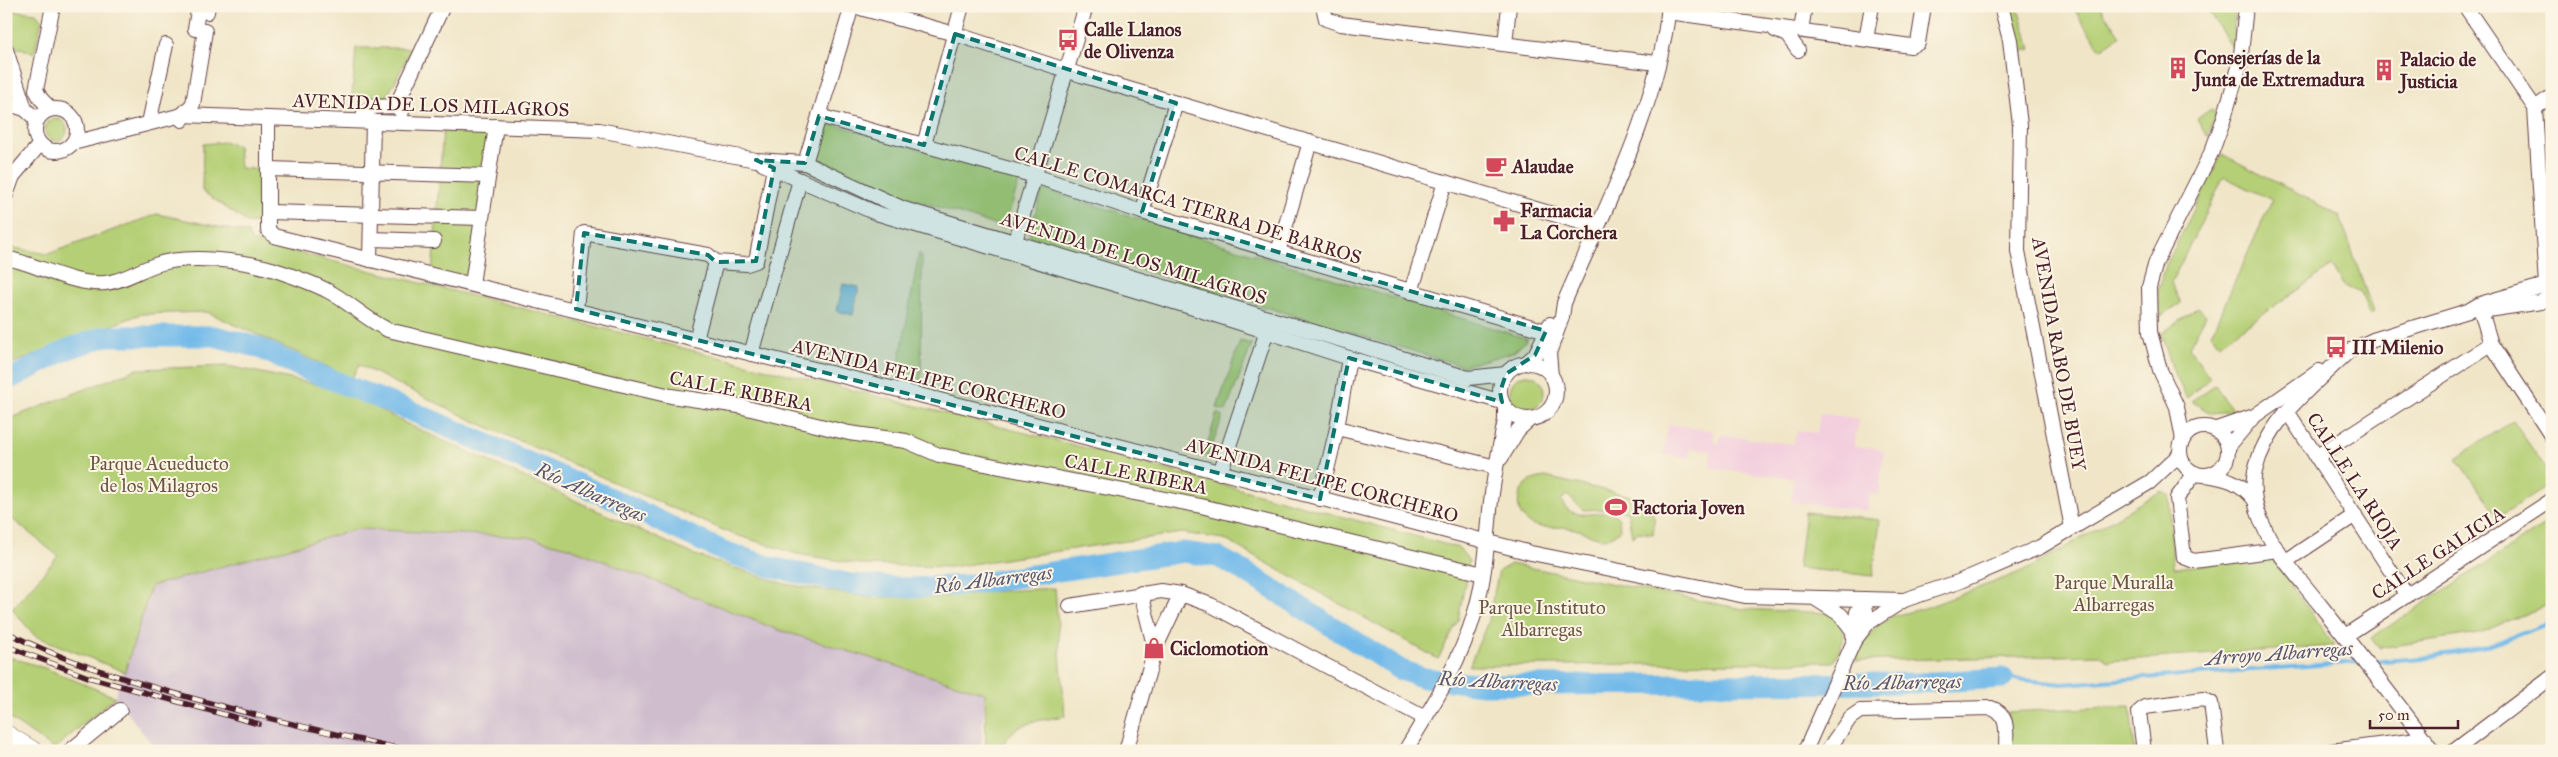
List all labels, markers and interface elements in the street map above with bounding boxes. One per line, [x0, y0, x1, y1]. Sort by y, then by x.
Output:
place label: Calle Llanos de Olivenza [1084, 18, 1182, 63]
bus stop icon: Calle Llanos de Olivenza [1055, 27, 1081, 53]
place label: Consejerías de la Junta de Extremadura [2191, 46, 2365, 92]
place label: Palacio de Justicia [2397, 48, 2476, 94]
building icon: Consejerías de la Junta de Extremadura [2165, 55, 2191, 81]
building icon: Palacio de Justicia [2371, 57, 2397, 83]
street label: AVENIDA DE LOS MILAGROS [291, 89, 570, 121]
street label: CALLE COMARCA TIERRA DE BARROS [1012, 141, 1364, 269]
cafe icon: Alaudae [1483, 153, 1509, 179]
place label: Alaudae [1510, 155, 1574, 178]
place label: Farmacia La Corchera [1520, 199, 1618, 244]
street label: AVENIDA DE LOS MILAGROS [997, 206, 1270, 309]
pharmacy icon: Farmacia La Corchera [1491, 208, 1517, 234]
street label: AVENIDA RABO DE BUEY [2027, 234, 2091, 473]
street label: AVENIDA FELIPE CORCHERO [789, 334, 1068, 424]
bus stop icon: III Milenio [2323, 334, 2349, 360]
place label: III Milenio [2352, 336, 2444, 359]
street label: CALLE RIBERA [668, 366, 815, 416]
street label: CALLE LA RIOJA [2301, 408, 2408, 555]
street label: AVENIDA FELIPE CORCHERO [1182, 432, 1461, 528]
street label: CALLE RIBERA [1063, 449, 1210, 499]
park label: Parque Acueducto de los Milagros [89, 452, 229, 498]
water label: Río Albarregas [531, 456, 651, 528]
sports icon: Factoria Joven [1603, 494, 1629, 520]
place label: Factoria Joven [1632, 496, 1746, 520]
street label: CALLE GALICIA [2367, 501, 2509, 605]
water label: Río Albarregas [932, 560, 1055, 598]
park label: Parque Muralla Albarregas [2054, 571, 2175, 617]
park label: Parque Instituto Albarregas [1478, 596, 1606, 642]
shop icon: Ciclomotion [1141, 635, 1167, 661]
water label: Arroyo Albarregas [2202, 636, 2355, 670]
place label: Ciclomotion [1170, 637, 1269, 660]
water label: Río Albarregas [1437, 666, 1559, 696]
water label: Río Albarregas [1841, 669, 1963, 695]
scale bar [2370, 697, 2458, 729]
text: 50 m [2378, 706, 2410, 724]

